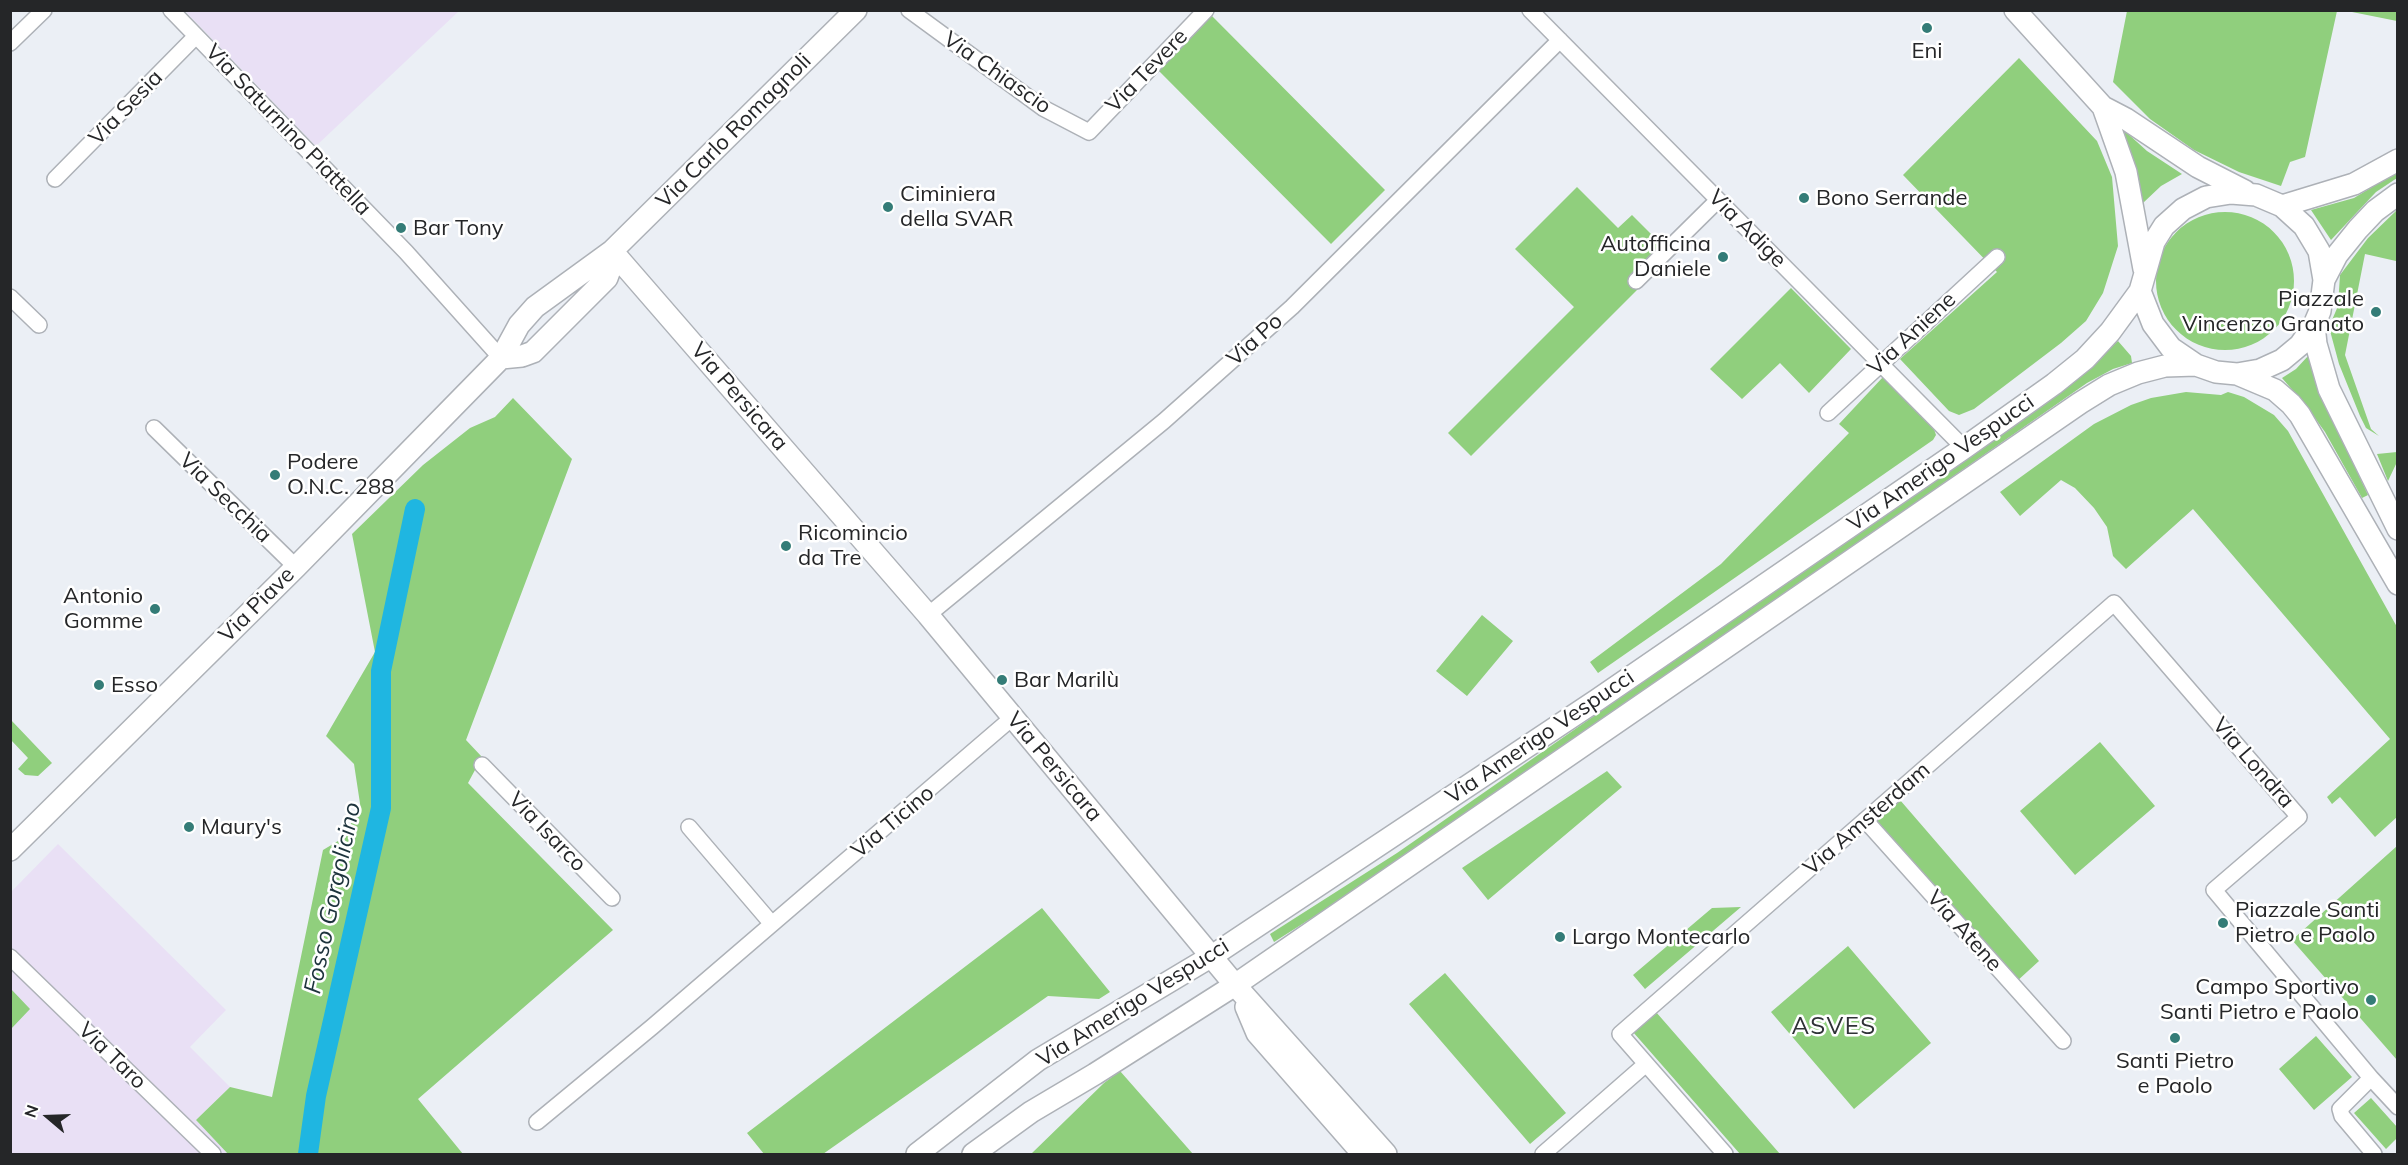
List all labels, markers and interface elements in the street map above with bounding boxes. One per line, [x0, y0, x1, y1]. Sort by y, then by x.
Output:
marker: Eni [1920, 21, 1934, 35]
street label: Via Tevere [1101, 24, 1193, 118]
street label: Via Chiascio [938, 26, 1056, 120]
place label: Eni [1911, 38, 1943, 64]
street label: Via Saturnino Piattella [199, 39, 377, 221]
street label: Via Carlo Romagnoli [651, 48, 817, 214]
street label: Via Sesia [84, 65, 168, 151]
place label: Ciminiera della SVAR [900, 181, 1014, 232]
street label: Via Adige [1703, 185, 1791, 273]
place label: Bono Serrande [1816, 185, 1968, 211]
marker: Bono Serrande [1797, 191, 1811, 205]
marker: Ciminiera della SVAR [881, 200, 895, 214]
place label: Bar Tony [413, 215, 504, 241]
marker: Bar Tony [394, 221, 408, 235]
place label: Autofficina Daniele [1600, 231, 1711, 282]
marker: Autofficina Daniele [1716, 250, 1730, 264]
place label: Piazzale Vincenzo Granato [2182, 286, 2364, 338]
street label: Via Aniene [1863, 287, 1961, 381]
marker: Piazzale Vincenzo Granato [2369, 305, 2383, 319]
street label: Via Po [1222, 308, 1288, 372]
street label: Via Persicara [685, 338, 793, 456]
street label: Via Amerigo Vespucci [1843, 389, 2039, 537]
street label: Via Secchia [173, 447, 277, 549]
place label: Podere O.N.C. 288 [287, 449, 394, 500]
marker: Podere O.N.C. 288 [268, 468, 282, 482]
place label: Ricomincio da Tre [798, 520, 908, 572]
marker: Ricomincio da Tre [779, 539, 793, 553]
street label: Via Piave [214, 562, 300, 648]
place label: Antonio Gomme [63, 583, 143, 634]
marker: Antonio Gomme [148, 602, 162, 616]
street label: Via Amerigo Vespucci [1441, 664, 1639, 810]
place label: Bar Marilù [1014, 667, 1119, 693]
place label: Esso [111, 672, 158, 698]
marker: Bar Marilù [995, 673, 1009, 687]
marker: Esso [92, 678, 106, 692]
street label: Via Persicara [1001, 707, 1107, 827]
street label: Via Londra [2207, 712, 2299, 814]
street label: Via Amsterdam [1798, 757, 1936, 881]
street label: Via Ticino [846, 780, 940, 864]
street label: Via Isarco [503, 787, 591, 877]
water label: Fosso Gorgolicino [299, 800, 367, 996]
place label: Maury's [201, 814, 282, 840]
marker: Maury's [182, 820, 196, 834]
street label: Via Atene [1921, 885, 2007, 977]
place label: Piazzale Santi Pietro e Paolo [2235, 897, 2379, 948]
marker: Piazzale Santi Pietro e Paolo [2216, 916, 2230, 930]
place label: Largo Montecarlo [1572, 924, 1750, 950]
marker: Largo Montecarlo [1553, 930, 1567, 944]
street label: Via Amerigo Vespucci [1032, 933, 1234, 1073]
place label: Campo Sportivo Santi Pietro e Paolo [2160, 974, 2359, 1026]
marker: Campo Sportivo Santi Pietro e Paolo [2364, 993, 2378, 1007]
district label: ASVES [1791, 1013, 1877, 1041]
street label: Via Taro [72, 1017, 152, 1095]
marker: Santi Pietro e Paolo [2168, 1031, 2182, 1045]
place label: Santi Pietro e Paolo [2116, 1048, 2234, 1100]
north arrow [18, 1087, 78, 1147]
text: N [20, 1102, 42, 1120]

